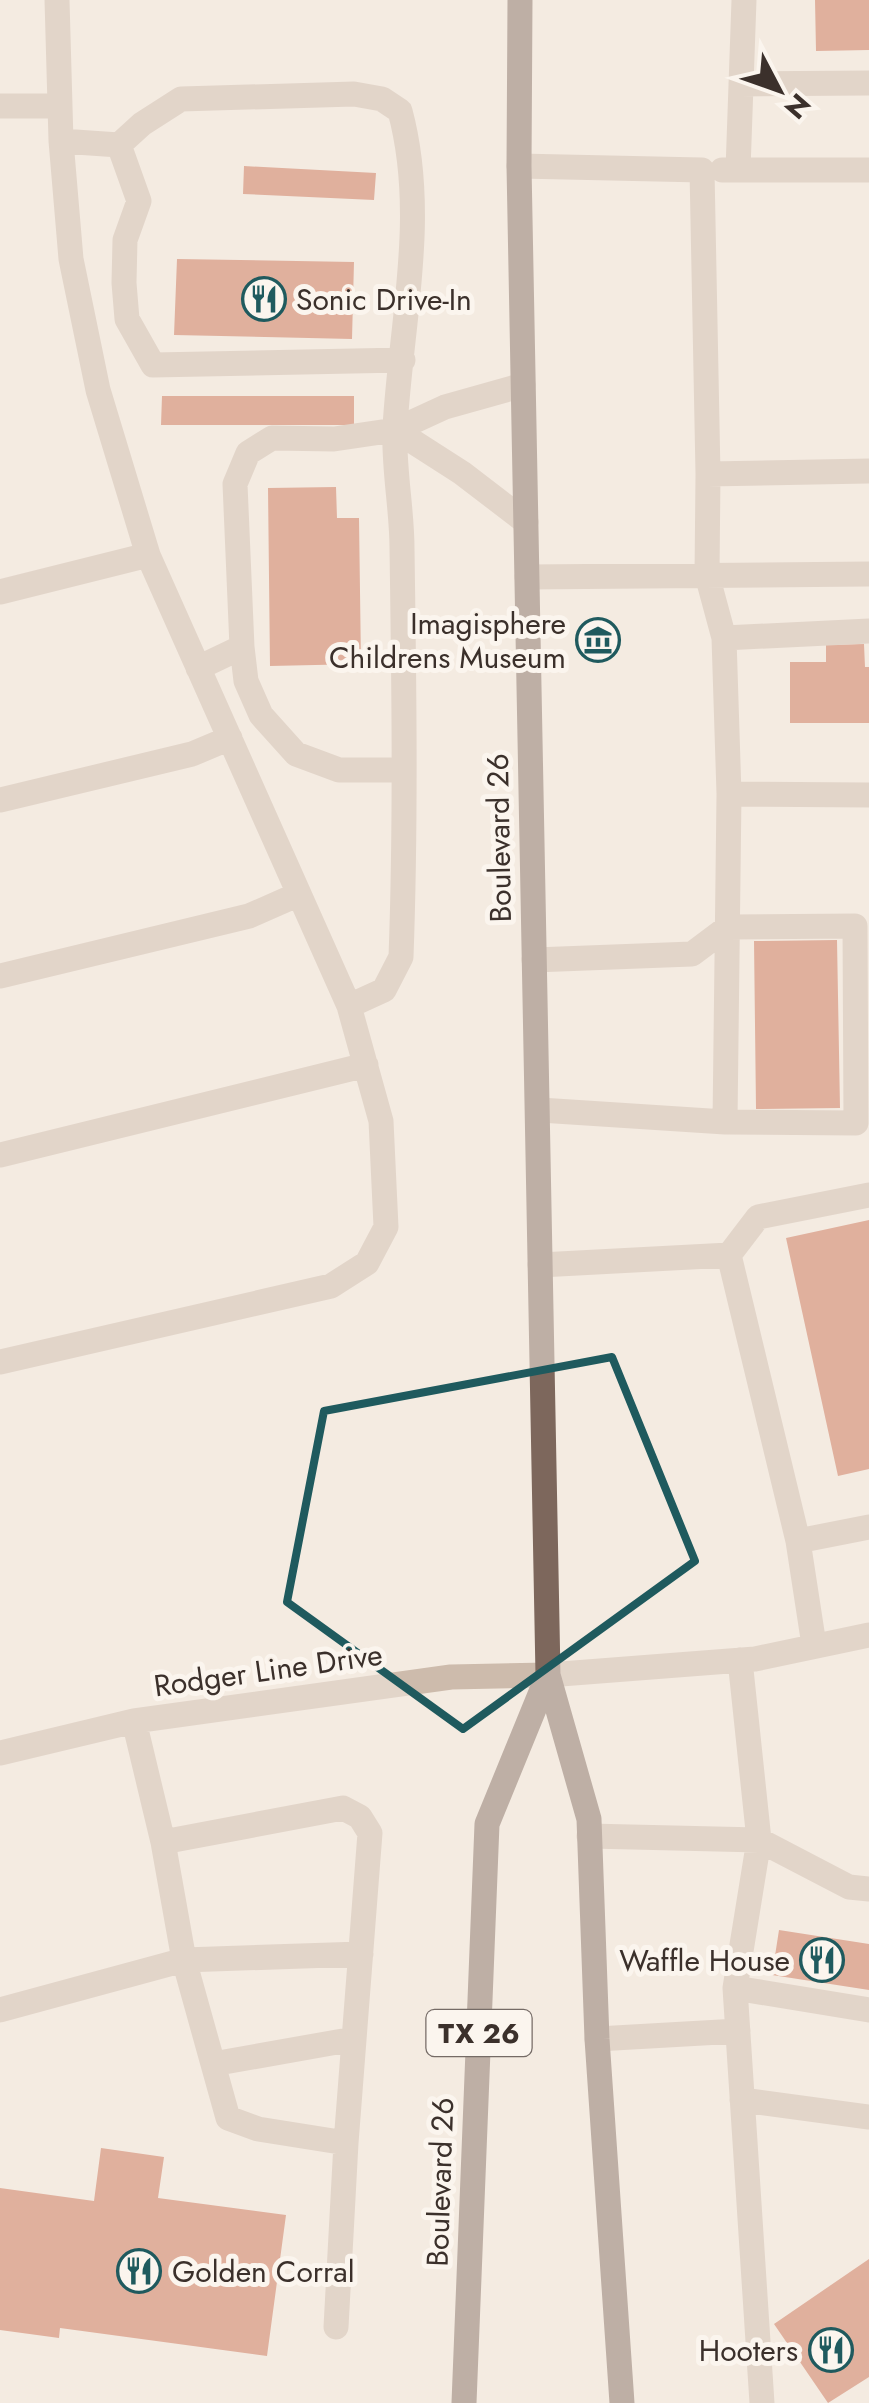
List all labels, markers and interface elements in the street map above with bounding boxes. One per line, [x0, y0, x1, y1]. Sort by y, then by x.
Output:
north arrow [729, 40, 829, 140]
text: N [775, 84, 820, 128]
restaurant icon: Sonic Drive-In [241, 276, 287, 322]
place label: Sonic Drive-In [296, 278, 472, 321]
place label: Imagisphere Childrens Museum [329, 602, 566, 679]
museum icon: Imagisphere Childrens Museum [575, 617, 621, 663]
street label: Boulevard 26 [476, 753, 522, 923]
street label: Rodger Line Drive [151, 1633, 385, 1707]
restaurant icon: Waffle House [799, 1937, 845, 1983]
place label: Waffle House [619, 1939, 790, 1982]
road number: TX 26 [426, 2010, 532, 2056]
street label: Boulevard 26 [416, 2097, 464, 2267]
restaurant icon: Golden Corral [116, 2248, 162, 2294]
place label: Golden Corral [172, 2250, 355, 2293]
restaurant icon: Hooters [808, 2327, 854, 2373]
place label: Hooters [699, 2329, 798, 2372]

